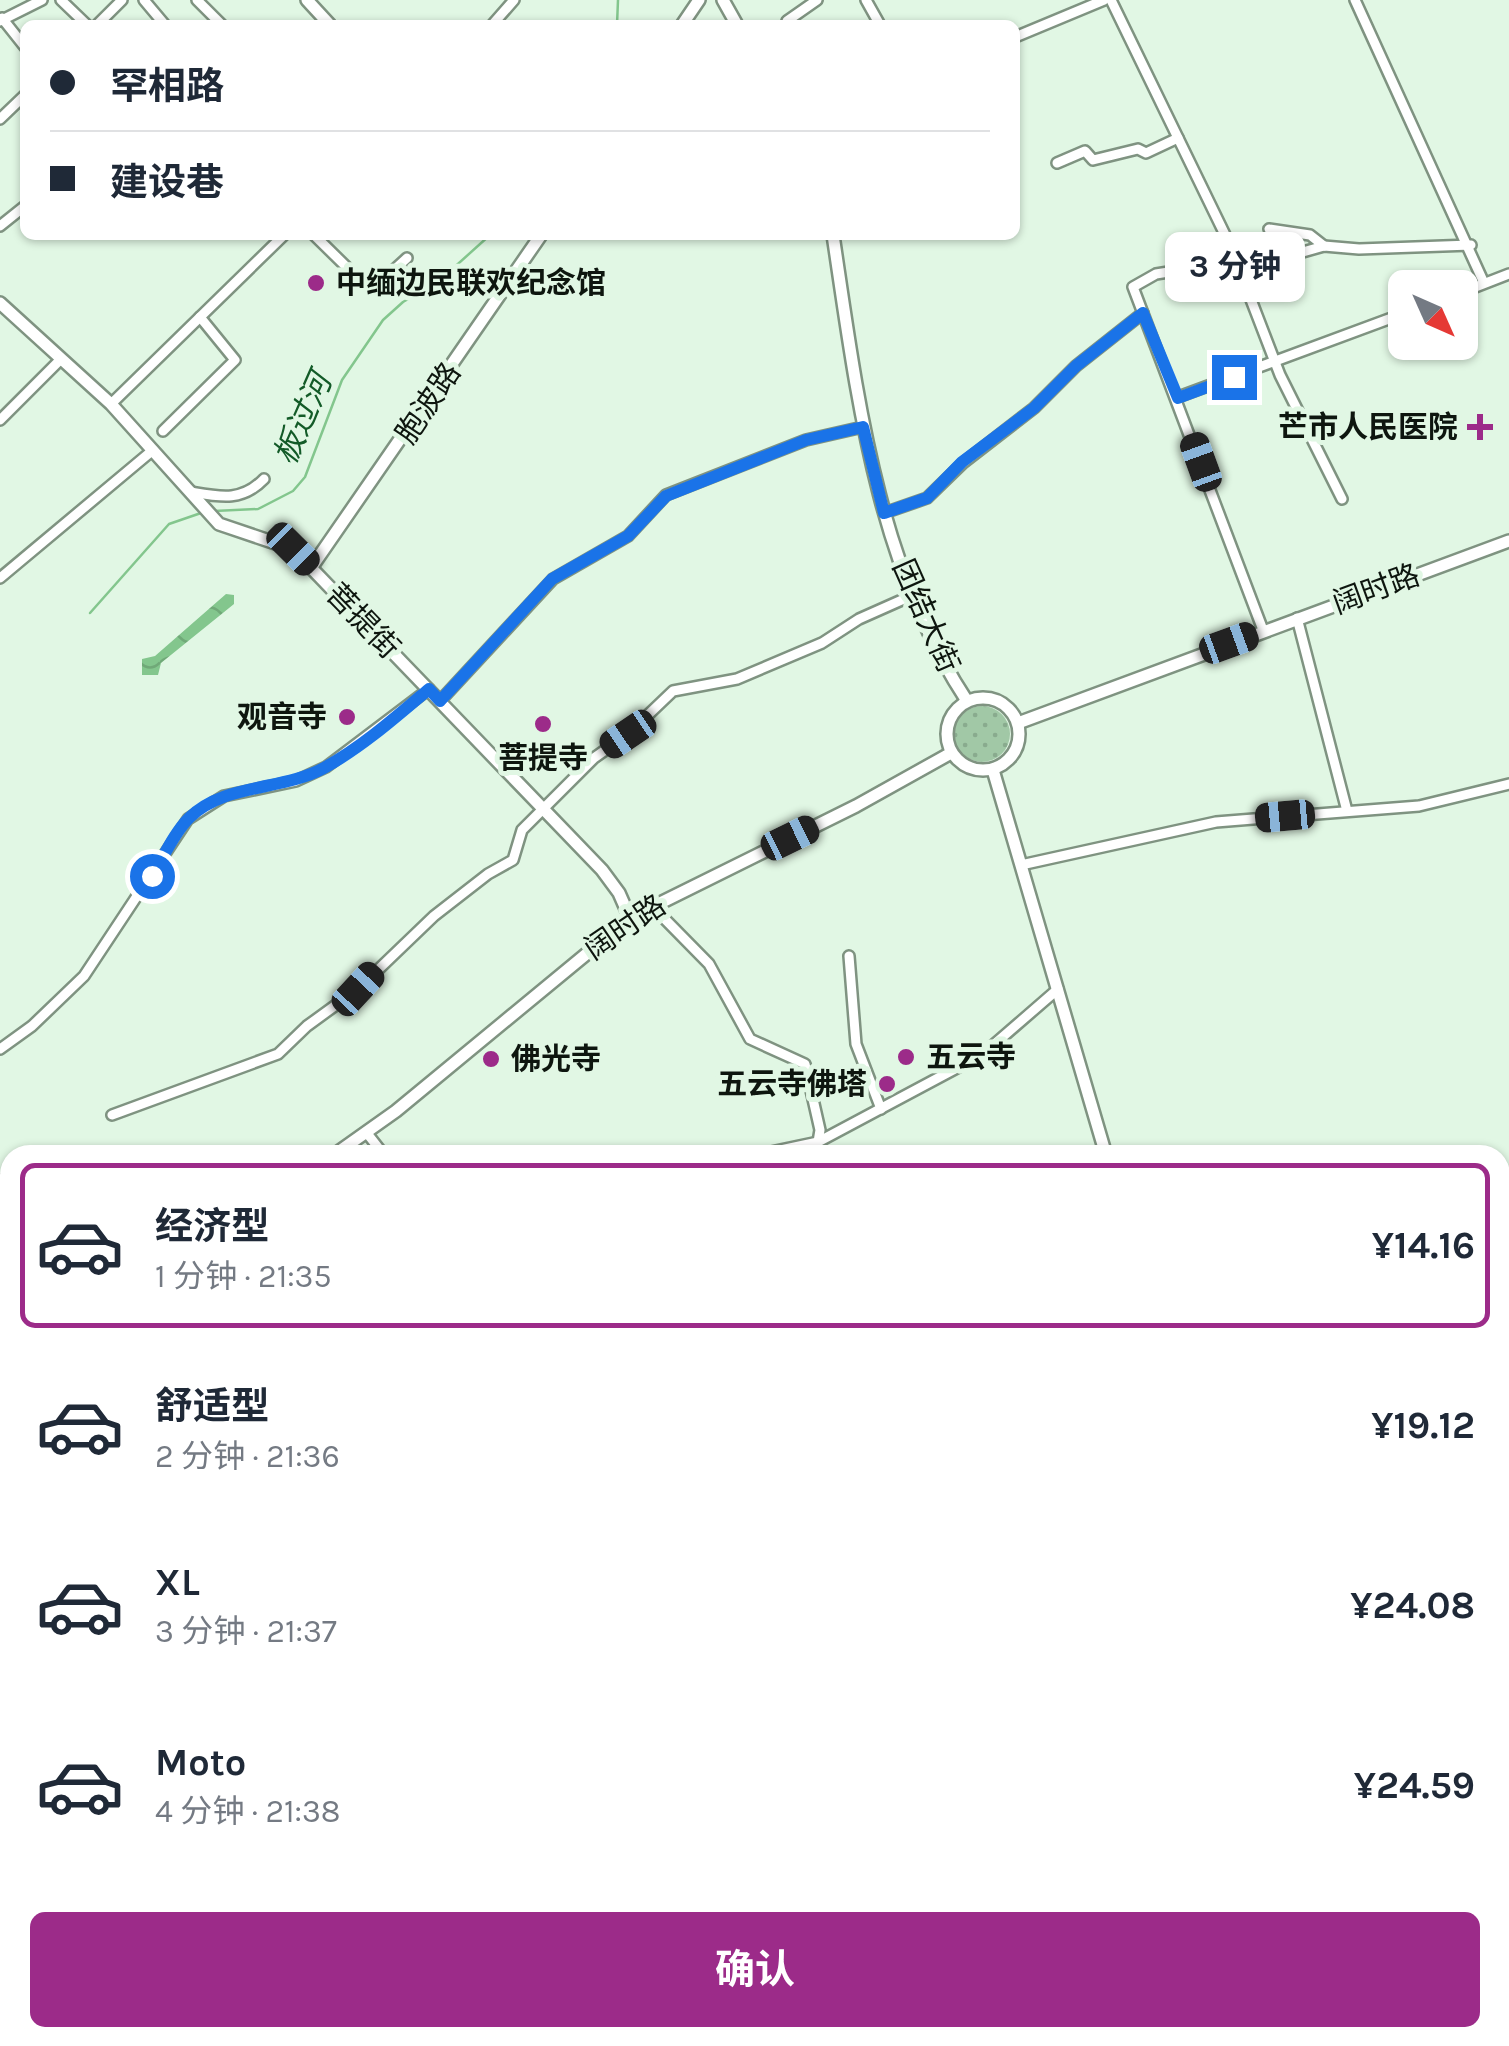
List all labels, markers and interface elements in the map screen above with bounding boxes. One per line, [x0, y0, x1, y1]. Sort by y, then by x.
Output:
text: 罕相路 [110, 64, 224, 109]
text: 建设巷 [110, 160, 224, 205]
callout: 3 分钟 [1164, 232, 1304, 302]
text: 3 分钟 [1189, 248, 1281, 285]
place label: 中缅边民联欢纪念馆 [336, 265, 606, 301]
north arrow [1388, 270, 1478, 360]
map controls [1388, 270, 1478, 360]
marker: 中缅边民联欢纪念馆 [305, 272, 327, 294]
route end [1212, 355, 1257, 400]
street label: 胞波路 [388, 356, 468, 450]
water label: 板过河 [267, 362, 342, 470]
place label: 芒市人民医院 [1278, 409, 1458, 445]
marker: 芒市人民医院 [1467, 414, 1493, 440]
car [1177, 429, 1225, 495]
car [261, 517, 325, 581]
street label: 团结大街 [885, 554, 967, 678]
street label: 阔时路 [1328, 557, 1424, 621]
street label: 菩提街 [319, 576, 407, 666]
car [1196, 619, 1262, 667]
place label: 观音寺 [237, 699, 327, 735]
car [595, 705, 661, 763]
marker: 观音寺 [336, 706, 358, 728]
marker: 菩提寺 [532, 713, 554, 735]
place label: 菩提寺 [498, 740, 588, 776]
car [1254, 798, 1316, 834]
car [756, 811, 824, 865]
route start [130, 854, 175, 899]
street label: 阔时路 [578, 887, 672, 967]
car [327, 957, 389, 1021]
place label: 五云寺 [926, 1039, 1016, 1075]
place label: 佛光寺 [511, 1041, 601, 1077]
marker: 五云寺 [895, 1046, 917, 1068]
marker: 佛光寺 [480, 1048, 502, 1070]
place label: 五云寺佛塔 [717, 1066, 867, 1102]
marker: 五云寺佛塔 [876, 1073, 898, 1095]
icon: car [35, 1201, 125, 1291]
text: 经济型 [155, 1204, 269, 1249]
text: ¥14.16 [1372, 1223, 1475, 1268]
text: 1 分钟 · 21:35 [155, 1258, 332, 1295]
icon: car [35, 1381, 125, 1471]
text: 舒适型 [155, 1384, 269, 1429]
text: ¥19.12 [1371, 1403, 1475, 1448]
text: 2 分钟 · 21:36 [155, 1438, 340, 1475]
text: XL [155, 1560, 200, 1605]
icon: car [35, 1561, 125, 1651]
text: ¥24.08 [1350, 1583, 1475, 1628]
text: 3 分钟 · 21:37 [155, 1613, 337, 1650]
text: Moto [155, 1740, 246, 1785]
icon: car [35, 1741, 125, 1831]
text: ¥24.59 [1354, 1763, 1475, 1808]
text: 4 分钟 · 21:38 [155, 1793, 340, 1830]
button: 确认 [30, 1912, 1480, 2027]

